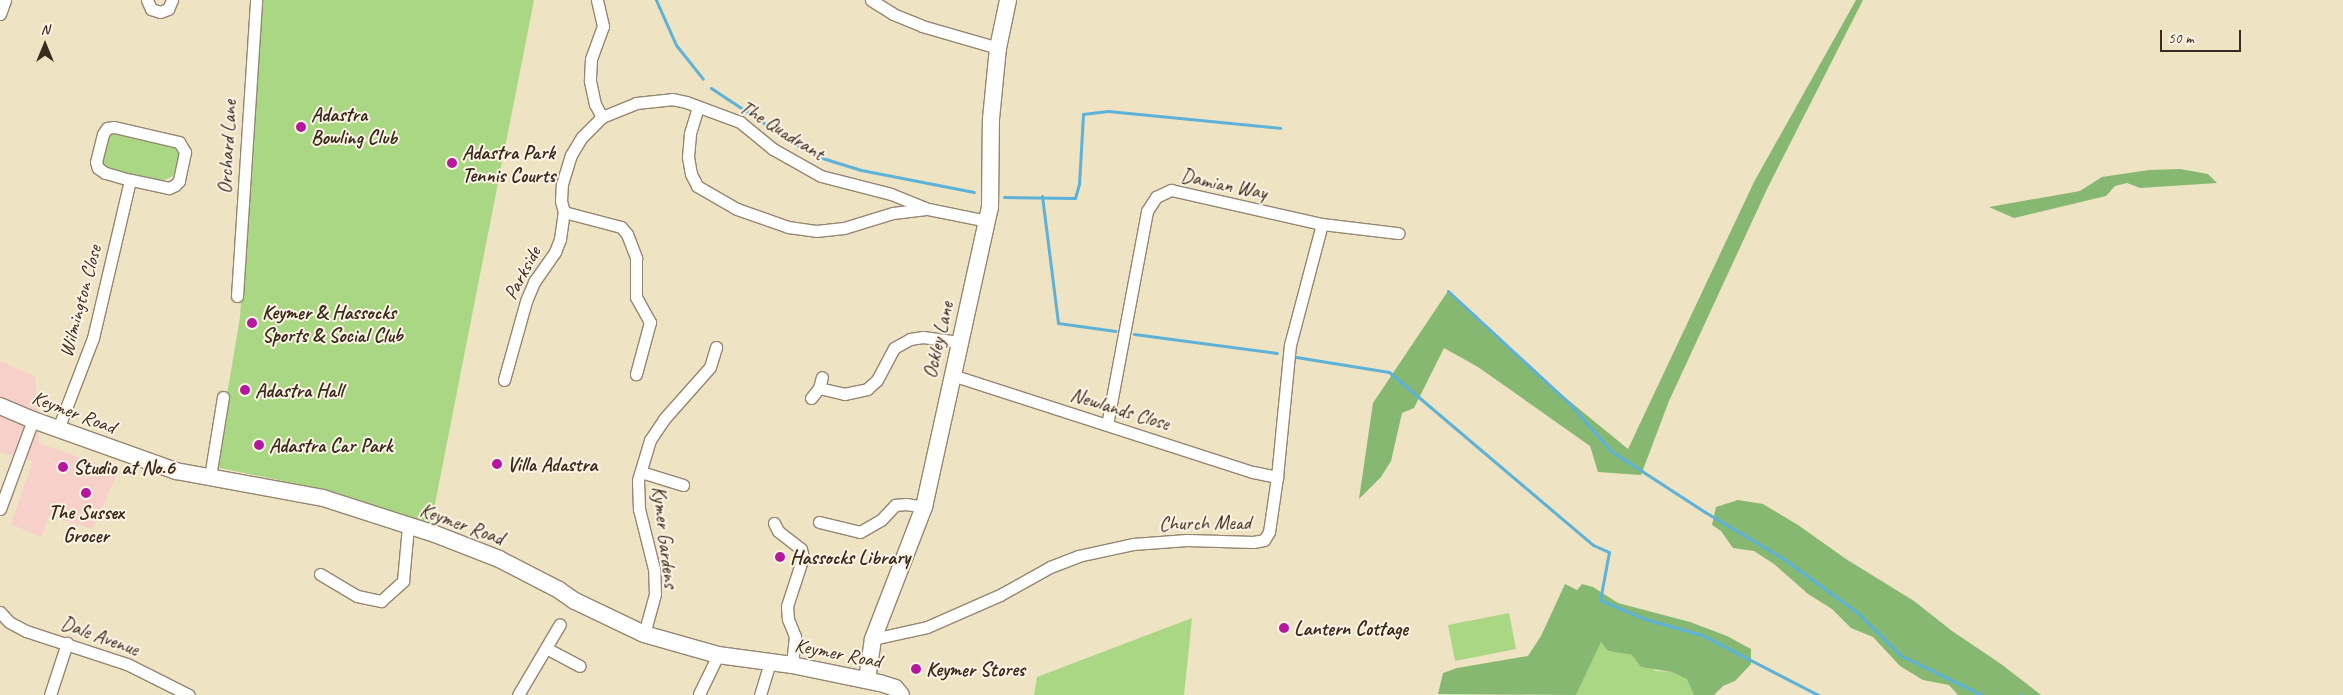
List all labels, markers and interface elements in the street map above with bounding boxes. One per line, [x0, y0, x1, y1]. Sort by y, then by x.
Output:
north arrow [20, 20, 70, 70]
scale bar [2163, 20, 2244, 52]
text: N [41, 21, 49, 38]
text: 50 m [2168, 29, 2194, 48]
street label: The Quadrant [736, 95, 828, 165]
street label: Orchard Lane [213, 99, 241, 195]
place label: Adastra Bowling Club [311, 103, 397, 150]
marker: Adastra Bowling Club [295, 121, 307, 133]
place label: Adastra Park Tennis Courts [462, 140, 555, 187]
marker: Adastra Park Tennis Courts [446, 157, 458, 169]
street label: Damian Way [1179, 163, 1269, 205]
street label: Wilmington Close [54, 242, 106, 360]
street label: Parkside [498, 242, 546, 304]
street label: Ockley Lane [917, 299, 959, 381]
place label: Keymer & Hassocks Sports & Social Club [262, 300, 403, 347]
marker: Keymer & Hassocks Sports & Social Club [246, 317, 258, 329]
place label: Adastra Hall [255, 378, 344, 402]
street label: Newlands Close [1068, 383, 1172, 435]
marker: Adastra Hall [239, 384, 251, 396]
street label: Keymer Road [29, 385, 119, 439]
place label: Adastra Car Park [269, 433, 393, 457]
marker: Adastra Car Park [253, 439, 265, 451]
place label: Villa Adastra [507, 452, 597, 476]
place label: Studio at No.6 [73, 455, 175, 479]
marker: Villa Adastra [491, 458, 503, 470]
marker: Studio at No.6 [57, 461, 69, 473]
street label: Kymer Gardens [647, 485, 683, 589]
marker: The Sussex Grocer [80, 487, 92, 499]
street label: Keymer Road [417, 498, 507, 550]
place label: The Sussex Grocer [49, 501, 123, 548]
street label: Church Mead [1159, 510, 1251, 536]
place label: Hassocks Library [790, 545, 910, 569]
marker: Hassocks Library [774, 551, 786, 563]
street label: Dale Avenue [58, 611, 142, 661]
place label: Lantern Cottage [1294, 616, 1407, 640]
marker: Lantern Cottage [1278, 622, 1290, 634]
street label: Keymer Road [793, 633, 883, 673]
place label: Keymer Stores [926, 657, 1025, 681]
marker: Keymer Stores [910, 663, 922, 675]

